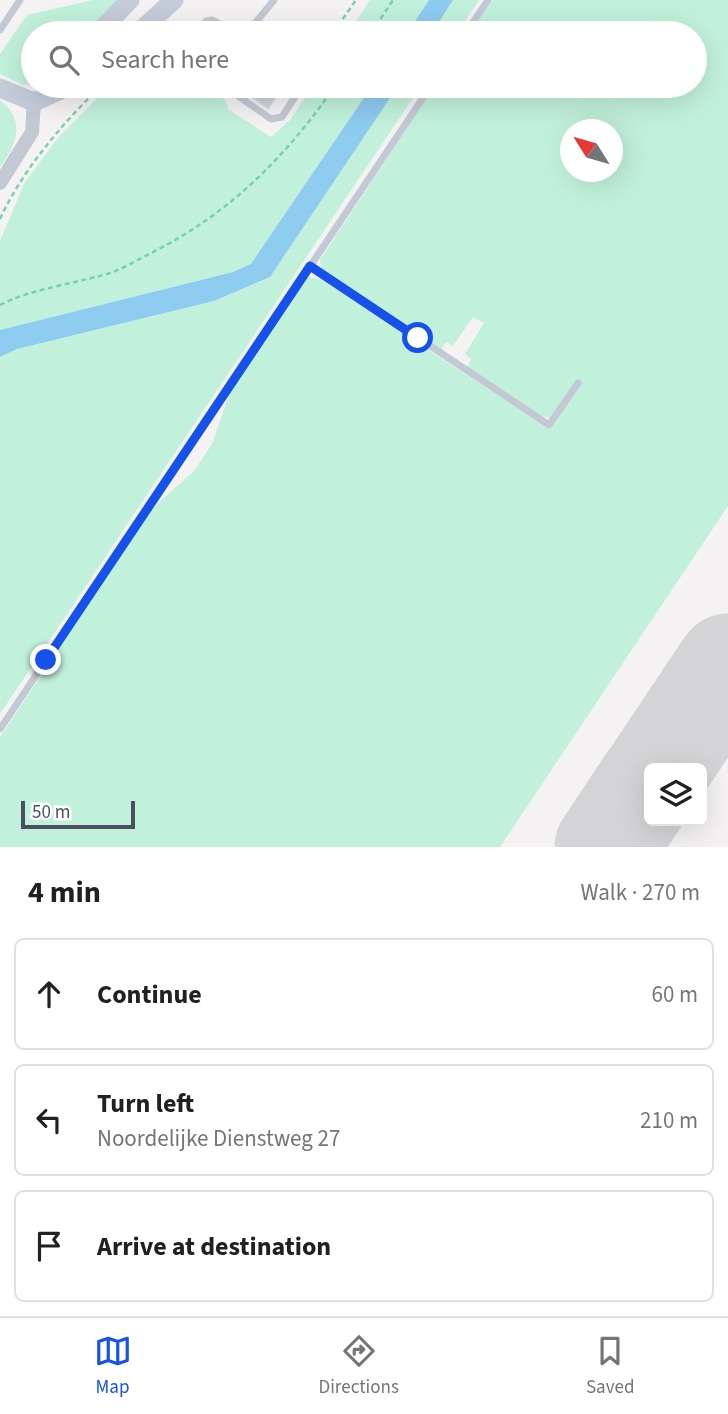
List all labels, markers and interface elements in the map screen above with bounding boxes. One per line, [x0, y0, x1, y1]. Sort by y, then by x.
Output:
search box [21, 21, 707, 98]
icon: search [45, 41, 83, 79]
text: Search here [101, 41, 229, 78]
north arrow [560, 119, 623, 182]
route start [402, 322, 433, 353]
route end [30, 644, 61, 675]
map controls [644, 763, 707, 826]
button: layers [644, 763, 707, 826]
scale bar [21, 798, 135, 830]
text: 50 m [32, 799, 70, 826]
text: 4 min [28, 871, 101, 914]
text: Walk · 270 m [581, 876, 700, 909]
icon: ahead [30, 975, 68, 1013]
text: Continue [97, 976, 202, 1013]
text: 60 m [651, 978, 698, 1011]
text: Turn left [97, 1085, 194, 1122]
icon: left [30, 1101, 68, 1139]
text: 210 m [640, 1104, 698, 1137]
text: Noordelijke Dienstweg 27 [97, 1122, 340, 1155]
icon: arrive [30, 1227, 68, 1265]
text: Arrive at destination [97, 1228, 331, 1265]
tab: Map [94, 1332, 132, 1401]
tab: Directions [319, 1332, 399, 1401]
tab: Saved [586, 1332, 634, 1401]

